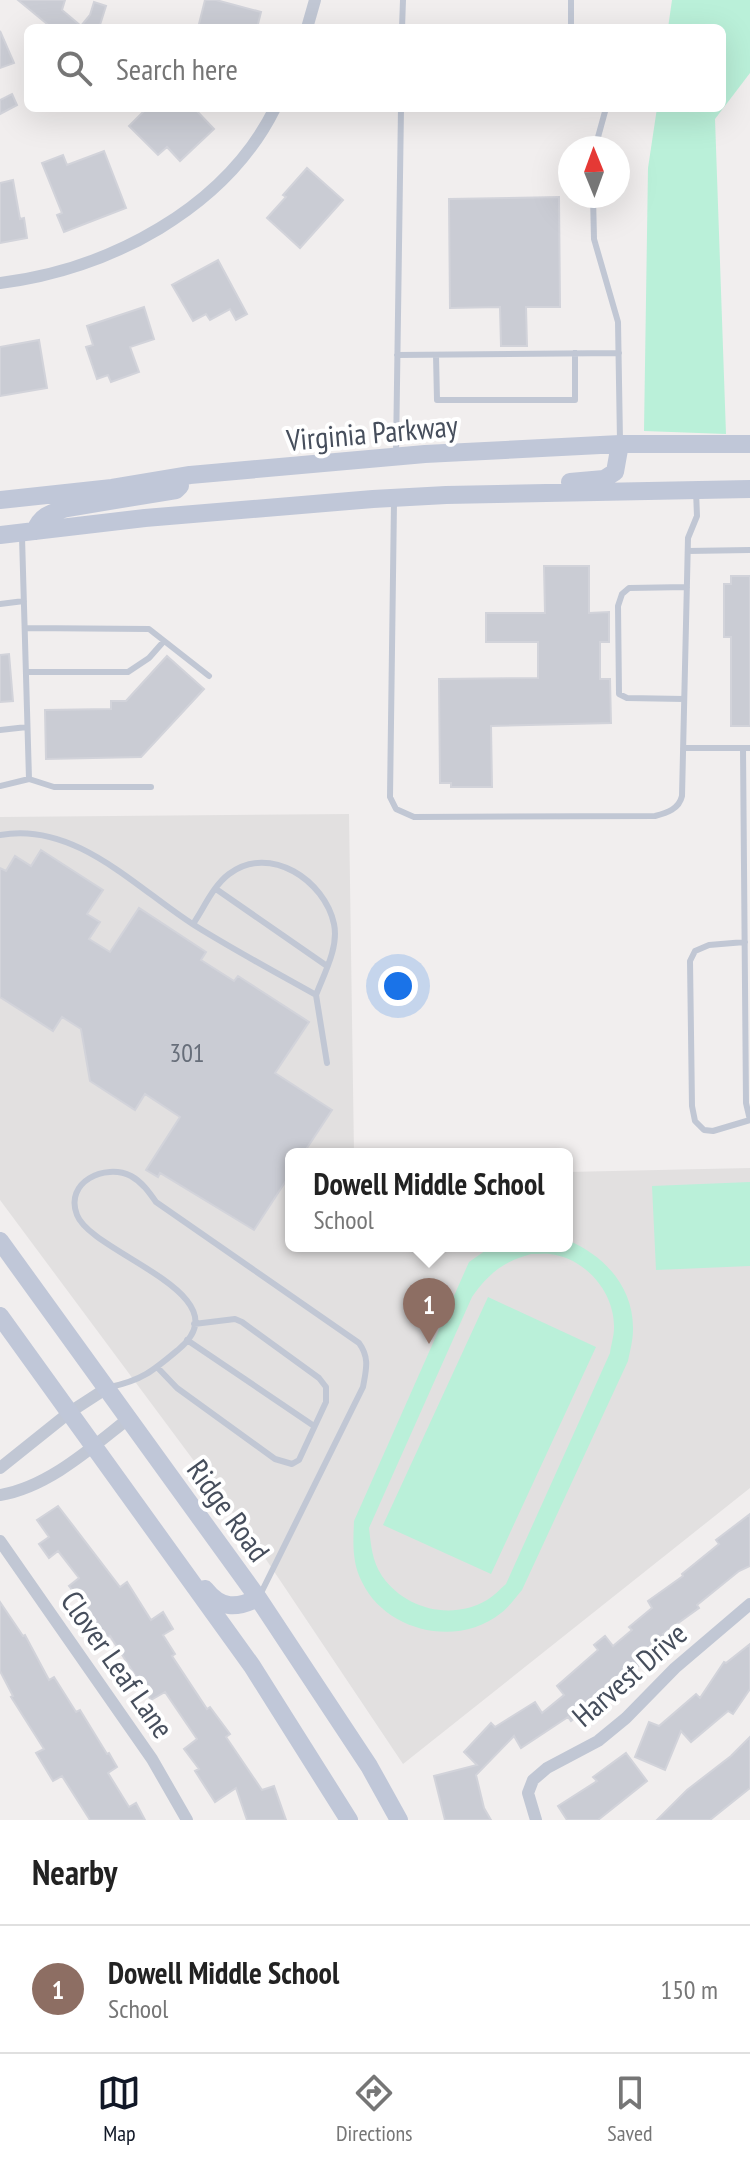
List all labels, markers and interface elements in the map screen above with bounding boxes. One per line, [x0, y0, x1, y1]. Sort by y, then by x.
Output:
search box [24, 24, 726, 112]
icon: search [52, 46, 96, 90]
text: Search here [116, 49, 238, 88]
north arrow [558, 136, 630, 208]
street label: Virginia Parkway [284, 405, 460, 459]
your location [378, 966, 418, 1006]
house number: 301 [169, 1036, 205, 1069]
popup [285, 1148, 573, 1252]
text: Dowell Middle School [313, 1164, 545, 1203]
text: School [313, 1203, 374, 1236]
pin: 1 [403, 1278, 455, 1344]
street label: Ridge Road [179, 1451, 279, 1569]
street label: Clover Leaf Lane [53, 1583, 183, 1745]
street label: Harvest Drive [564, 1613, 694, 1735]
text: Nearby [32, 1850, 117, 1894]
text: Dowell Middle School [108, 1953, 339, 1992]
text: 1 [52, 1973, 64, 2006]
text: 150 m [660, 1973, 718, 2006]
text: School [108, 1992, 168, 2025]
tab: Map [97, 2071, 141, 2147]
tab: Directions [336, 2071, 413, 2147]
tab: Saved [607, 2071, 653, 2147]

